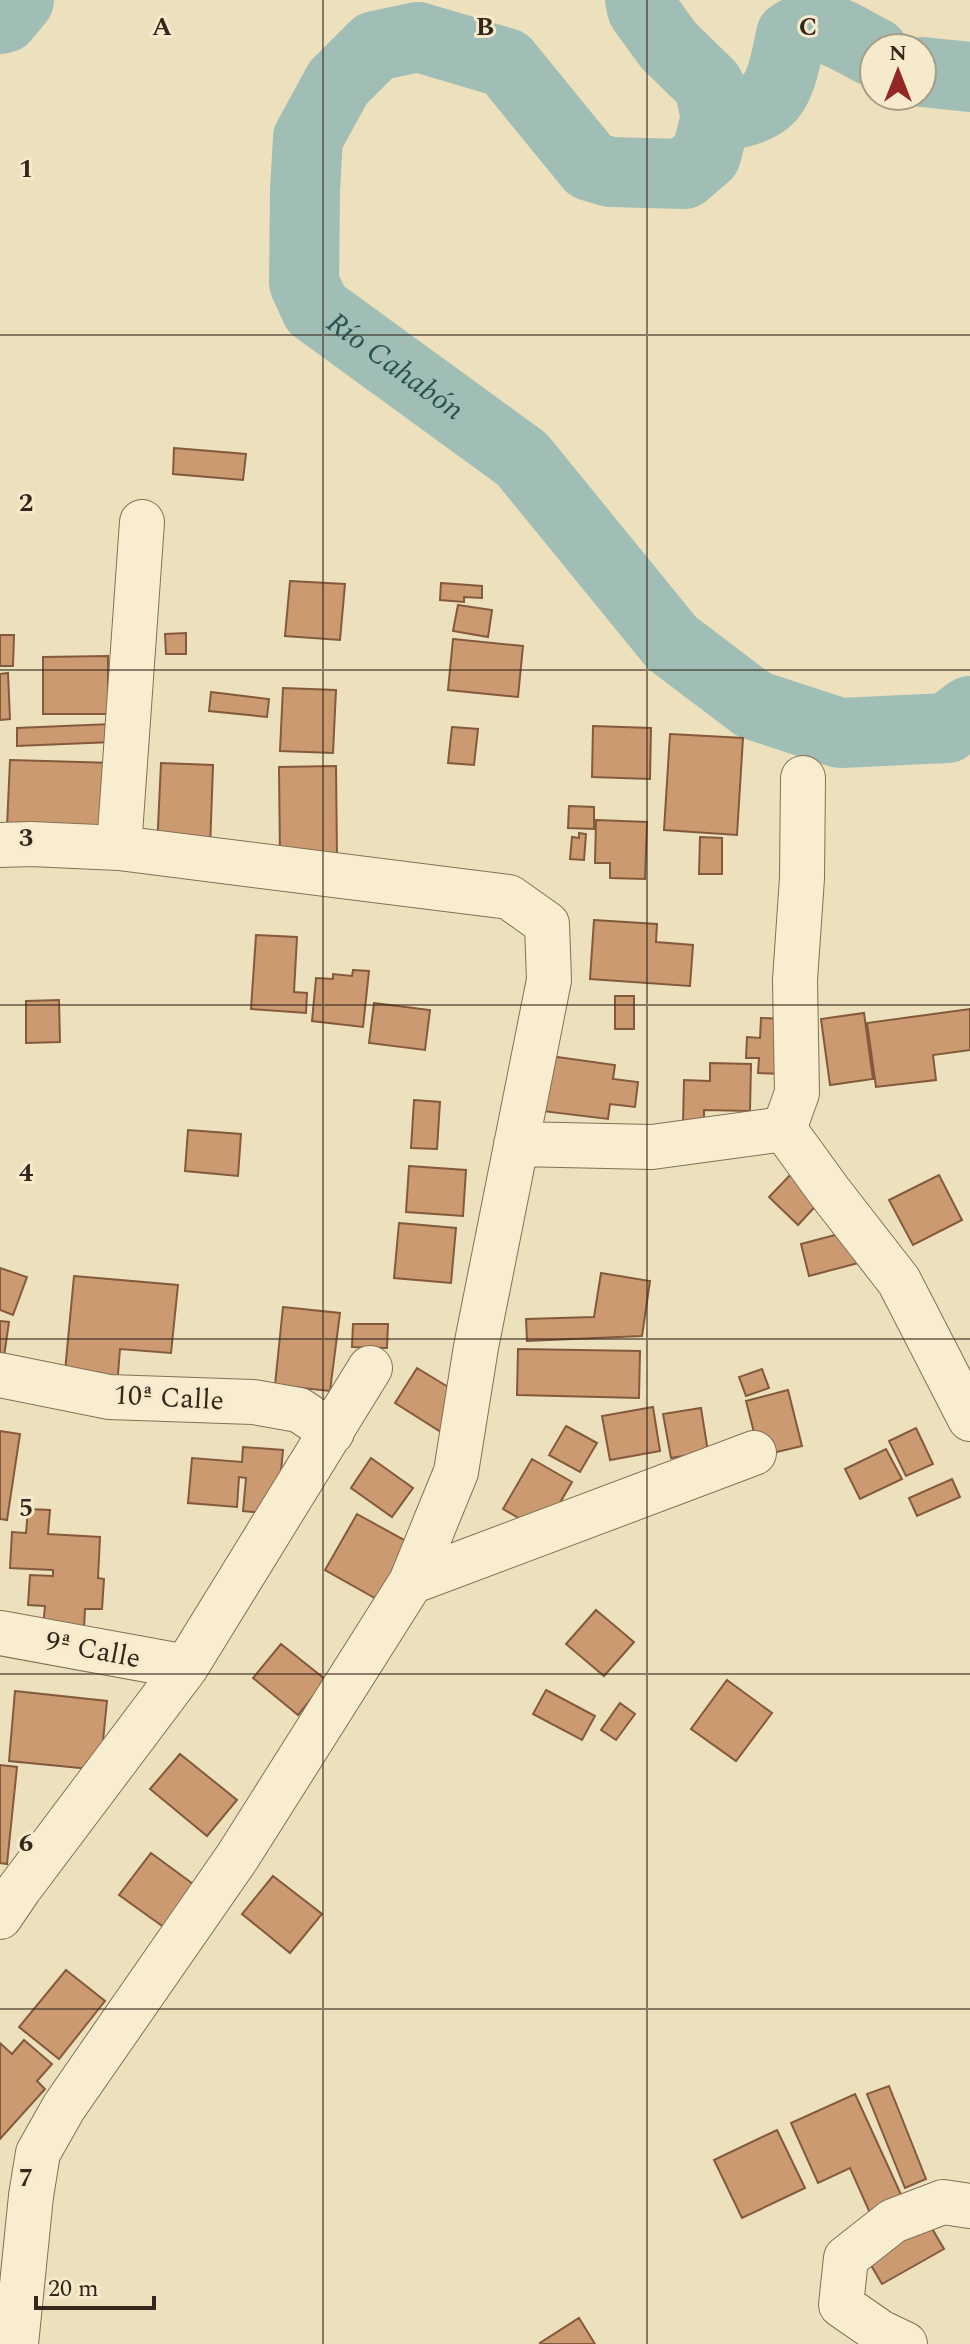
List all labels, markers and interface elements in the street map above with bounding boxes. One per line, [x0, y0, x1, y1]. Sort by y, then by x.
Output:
text: A [152, 7, 172, 47]
text: B [476, 7, 494, 47]
text: C [799, 7, 817, 47]
north arrow [858, 32, 938, 112]
text: N [889, 37, 907, 70]
text: 1 [19, 149, 33, 189]
water label: Río Cahabón [316, 301, 474, 433]
text: 2 [19, 483, 33, 523]
text: 3 [19, 818, 33, 858]
text: 4 [19, 1153, 34, 1193]
street label: 10ª Calle [113, 1374, 225, 1422]
text: 5 [19, 1488, 33, 1528]
street label: 9ª Calle [42, 1620, 144, 1680]
text: 6 [19, 1823, 33, 1863]
text: 7 [19, 2158, 33, 2198]
scale bar [36, 2260, 154, 2310]
text: 20 m [48, 2271, 99, 2307]

